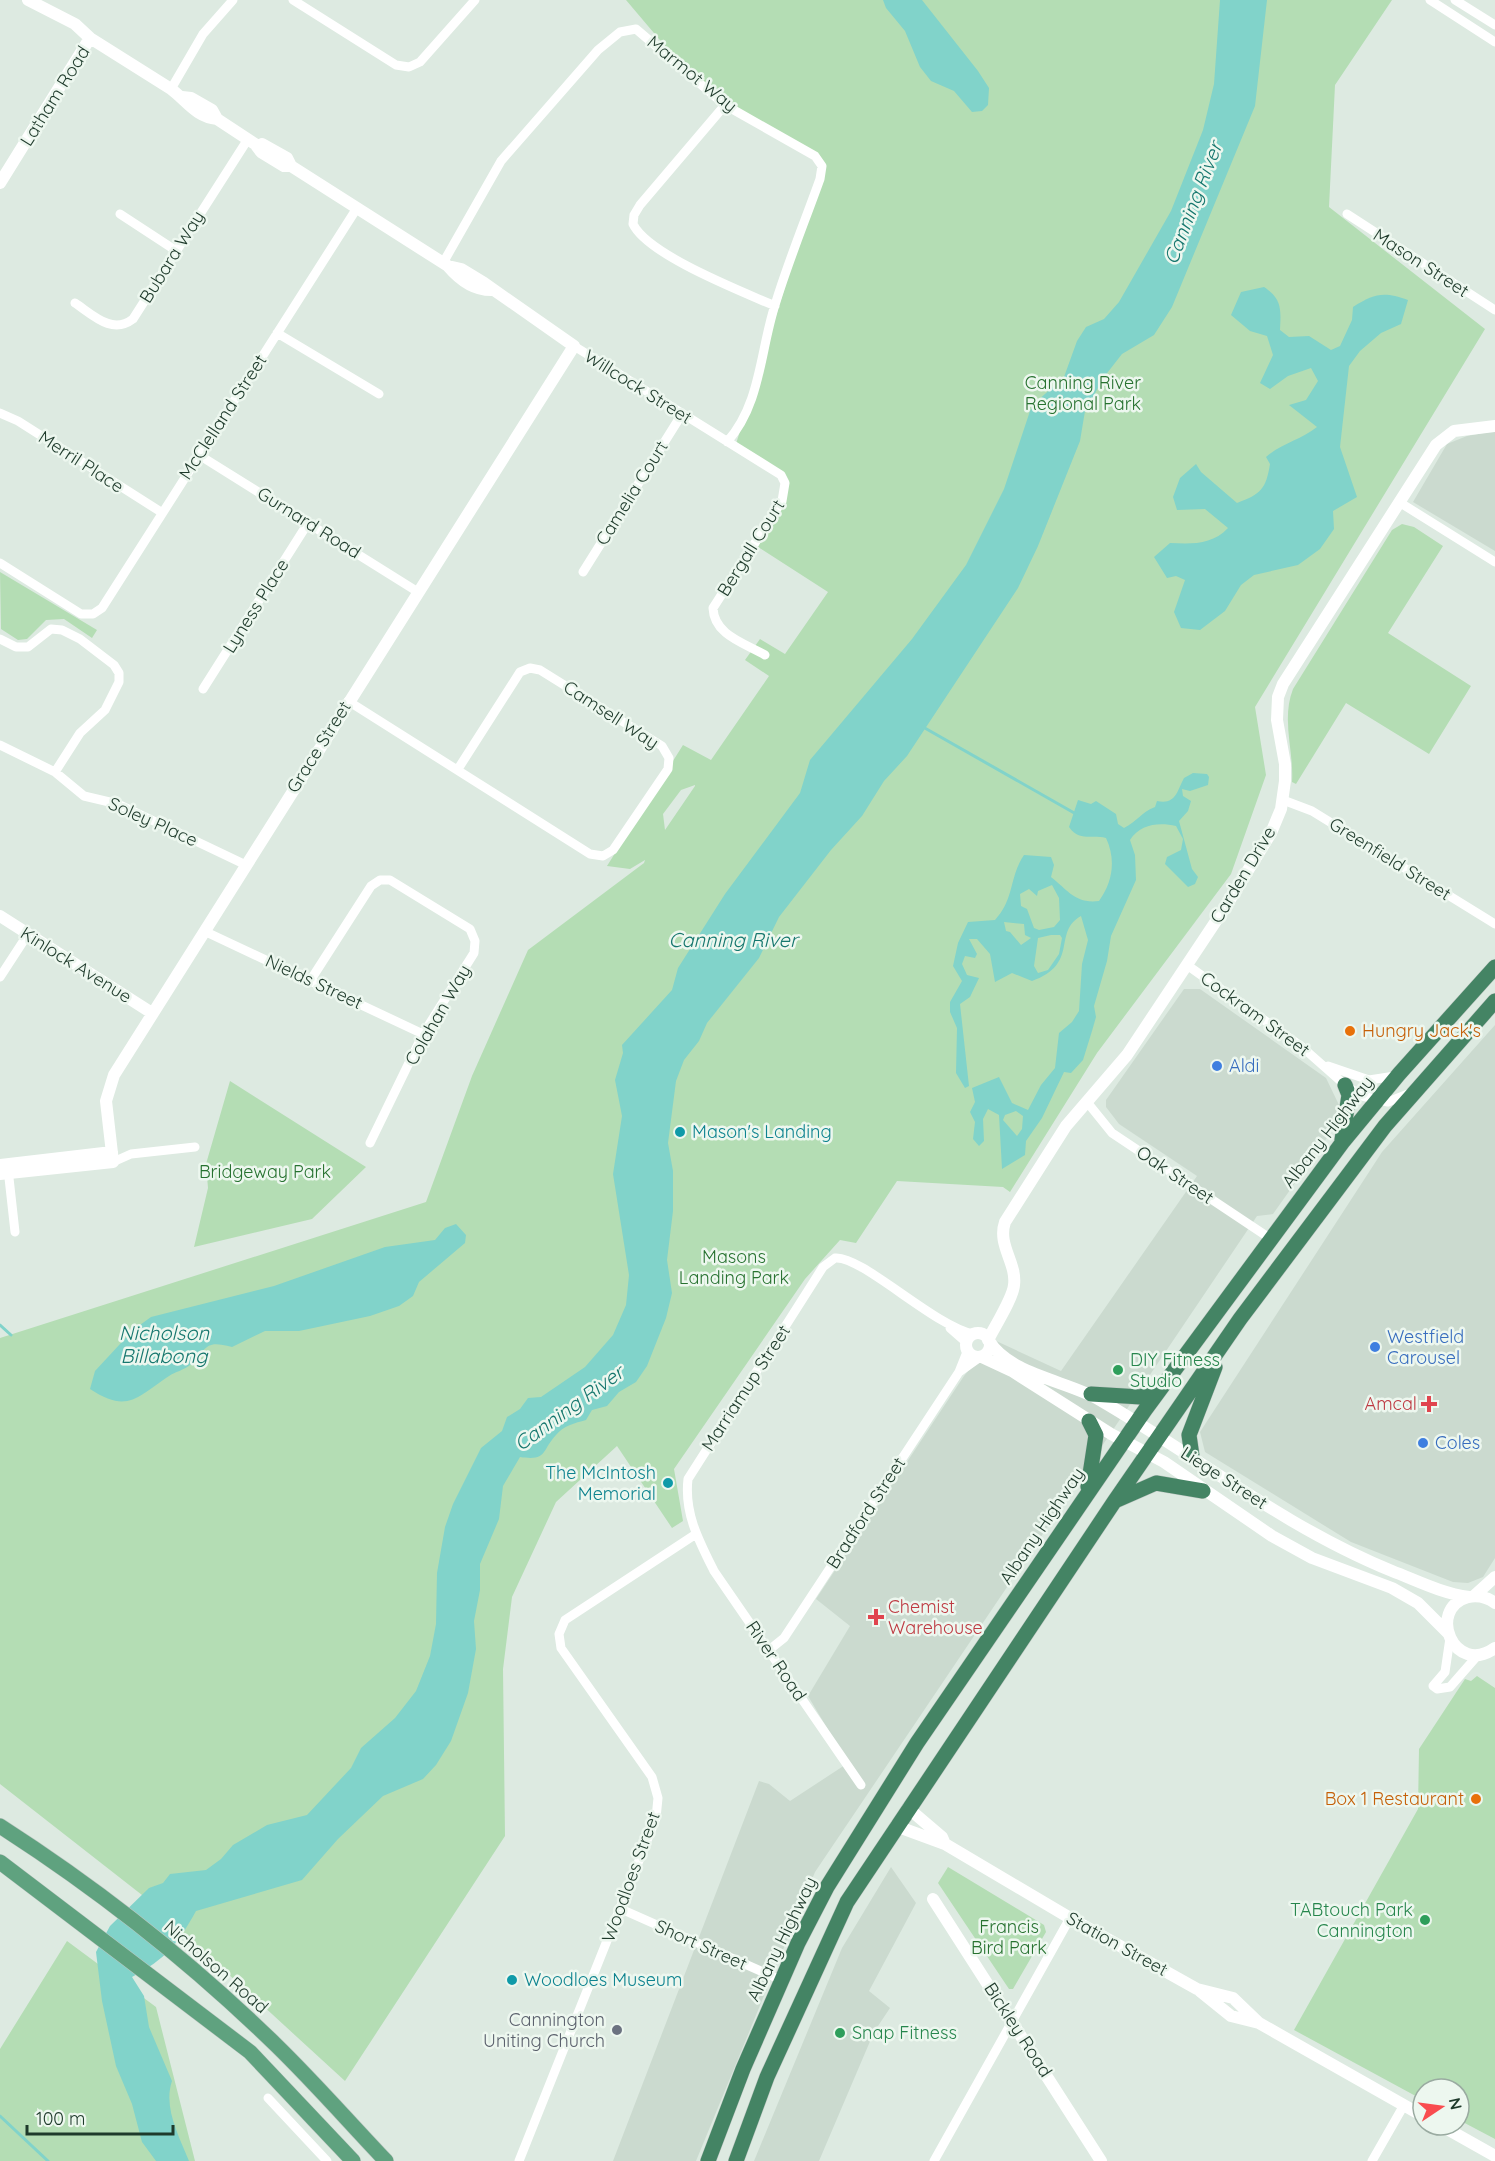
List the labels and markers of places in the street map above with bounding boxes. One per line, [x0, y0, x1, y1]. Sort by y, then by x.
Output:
place label: Hungry Jack's [1362, 1019, 1481, 1042]
marker: Hungry Jack's [1343, 1024, 1357, 1038]
place label: Aldi [1229, 1054, 1259, 1077]
marker: Aldi [1210, 1059, 1224, 1073]
place label: Mason's Landing [692, 1120, 832, 1143]
marker: Mason's Landing [673, 1125, 687, 1139]
place label: Westfield Carousel [1387, 1325, 1464, 1369]
marker: Westfield Carousel [1368, 1340, 1382, 1354]
place label: DIY Fitness Studio [1130, 1348, 1220, 1392]
marker: DIY Fitness Studio [1111, 1363, 1125, 1377]
place label: Amcal [1365, 1392, 1417, 1415]
marker: Amcal [1422, 1397, 1436, 1411]
place label: Coles [1435, 1431, 1480, 1454]
marker: Coles [1416, 1436, 1430, 1450]
place label: The McIntosh Memorial [545, 1461, 656, 1505]
marker: The McIntosh Memorial [661, 1476, 675, 1490]
place label: Chemist Warehouse [888, 1595, 983, 1639]
marker: Chemist Warehouse [869, 1610, 883, 1624]
place label: Box 1 Restaurant [1325, 1787, 1464, 1810]
marker: Box 1 Restaurant [1469, 1792, 1483, 1806]
place label: TABtouch Park Cannington [1290, 1898, 1413, 1942]
marker: TABtouch Park Cannington [1418, 1913, 1432, 1927]
place label: Woodloes Museum [524, 1968, 683, 1991]
marker: Woodloes Museum [505, 1973, 519, 1987]
place label: Cannington Uniting Church [483, 2008, 605, 2052]
place label: Snap Fitness [852, 2021, 957, 2044]
marker: Cannington Uniting Church [610, 2023, 624, 2037]
marker: Snap Fitness [833, 2026, 847, 2040]

